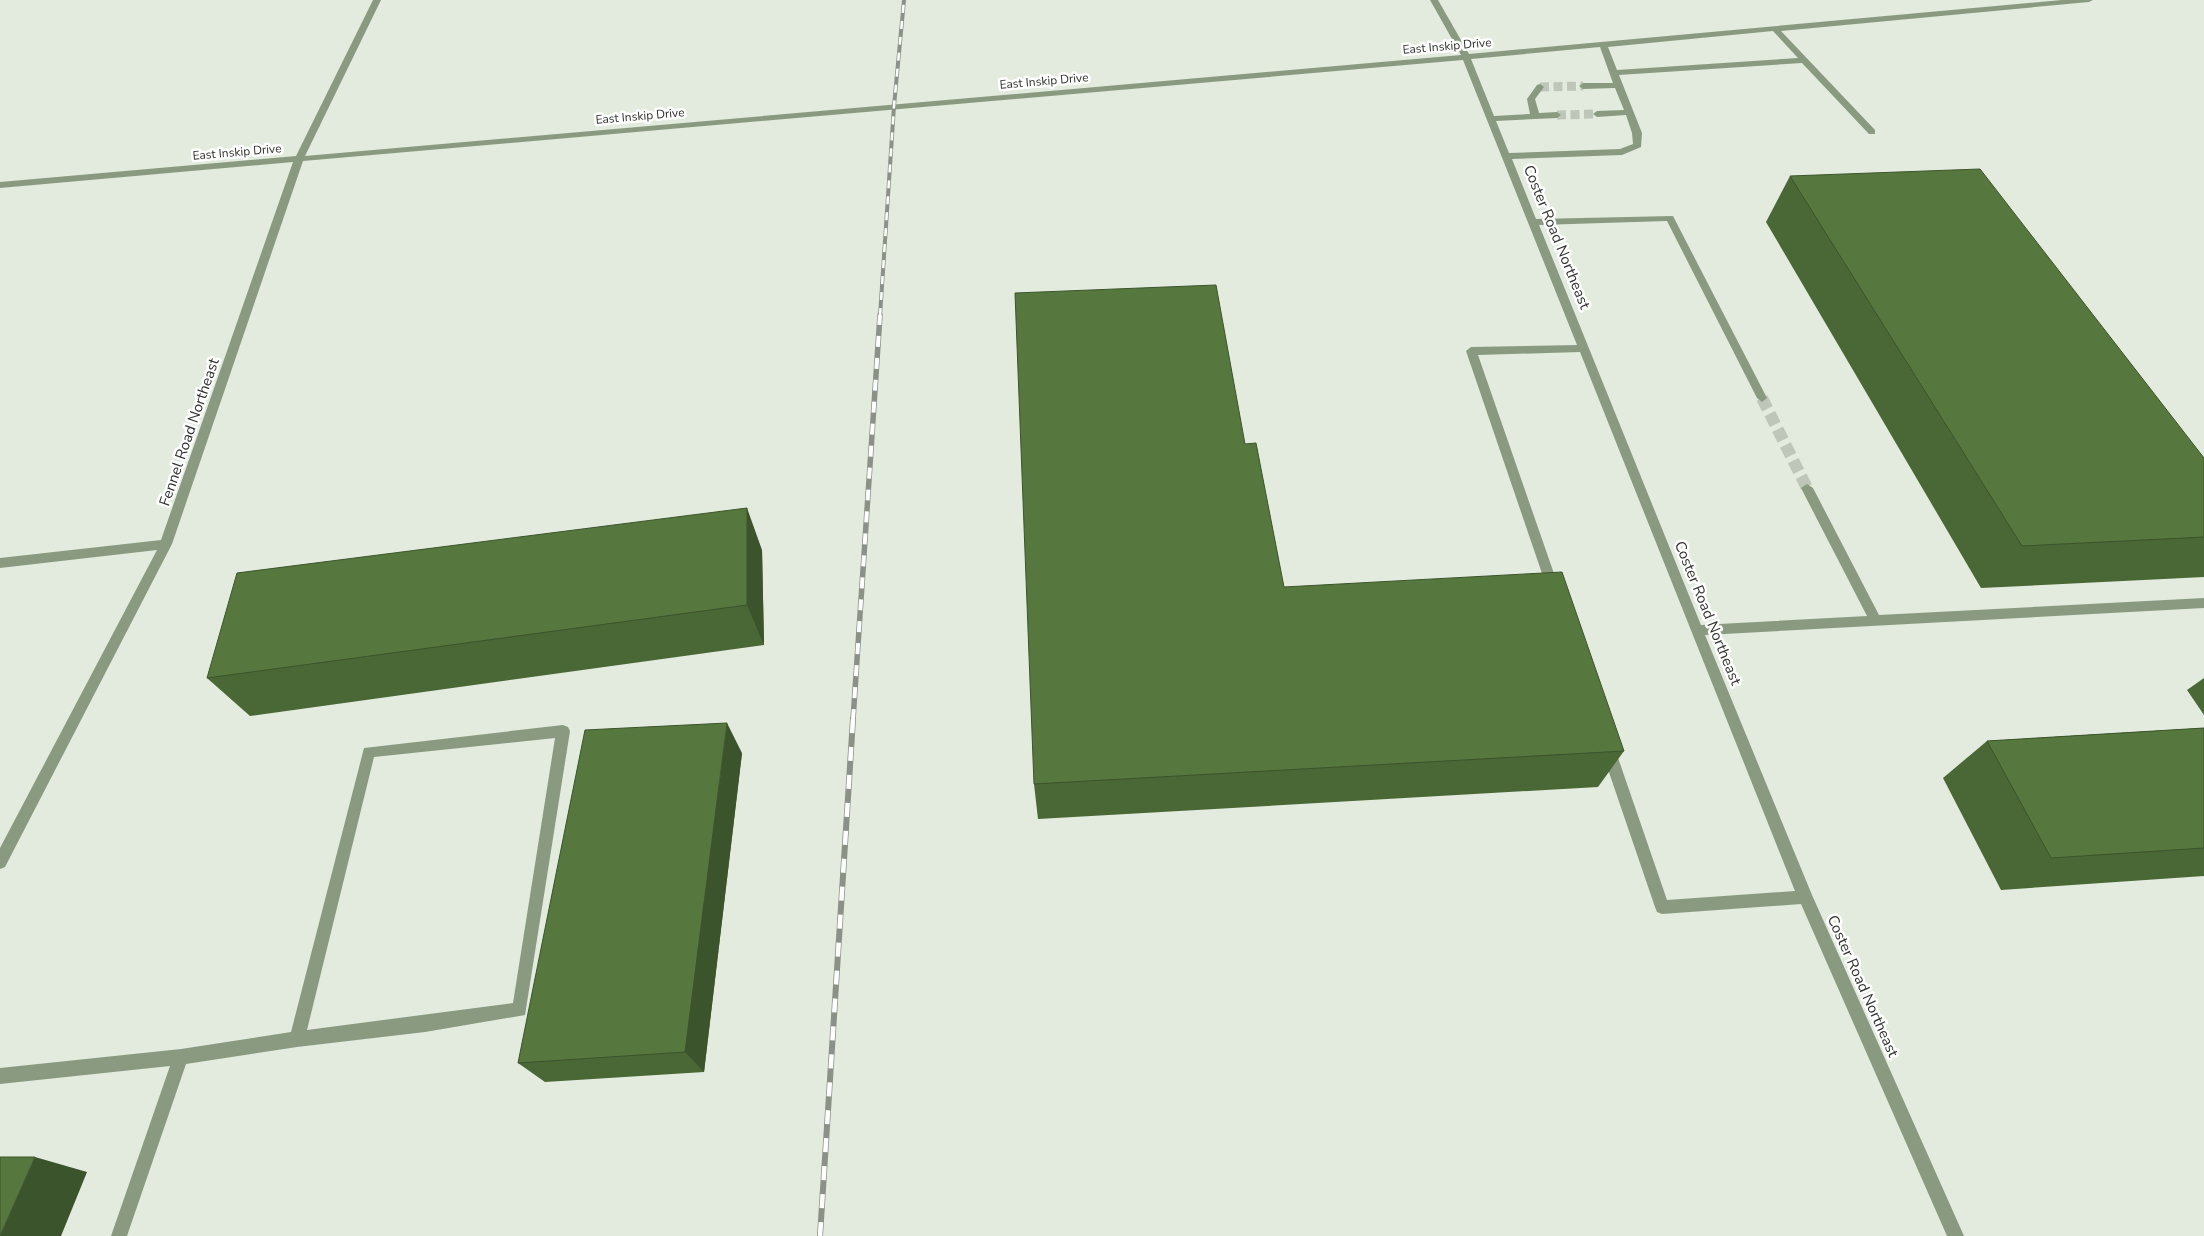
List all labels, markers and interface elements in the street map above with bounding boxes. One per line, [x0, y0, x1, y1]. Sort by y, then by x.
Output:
street label: East Inskip Drive [1402, 34, 1492, 58]
street label: East Inskip Drive [999, 69, 1089, 93]
street label: East Inskip Drive [595, 104, 685, 128]
street label: East Inskip Drive [192, 140, 282, 164]
street label: Coster Road Northeast [1519, 162, 1595, 313]
street label: Fennel Road Northeast [154, 355, 224, 509]
street label: Coster Road Northeast [1670, 538, 1746, 689]
street label: Coster Road Northeast [1823, 912, 1904, 1061]

